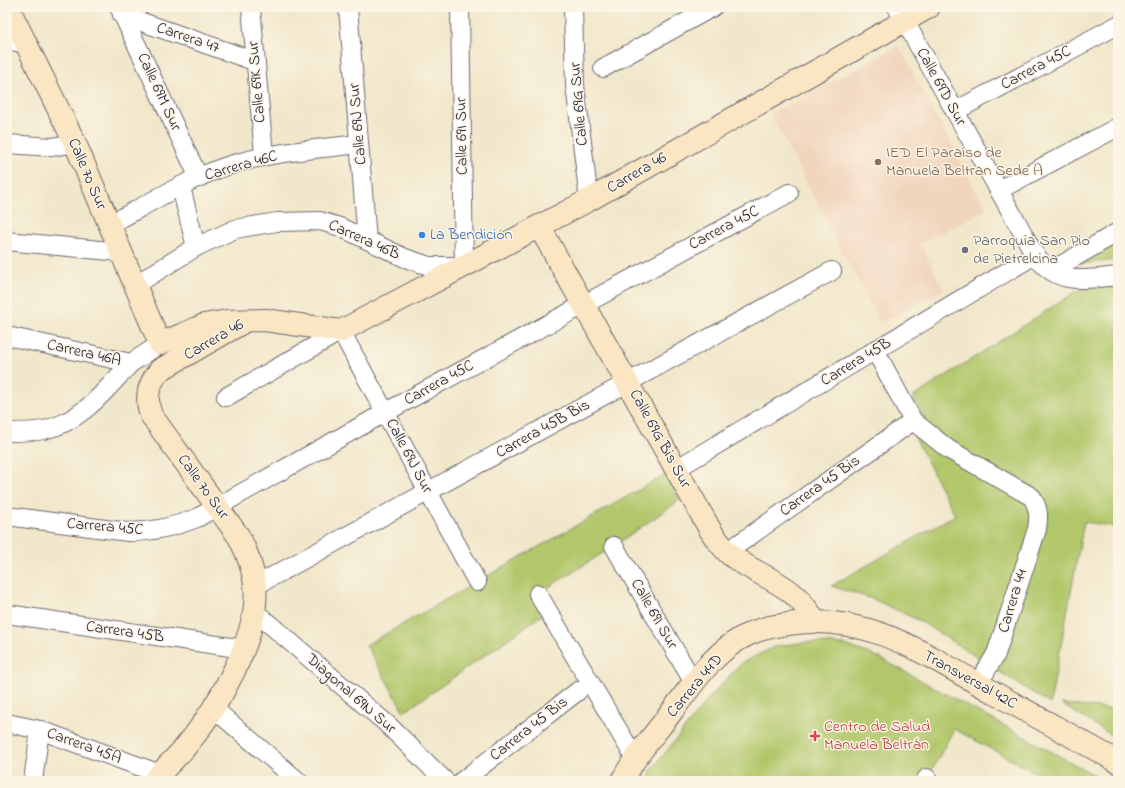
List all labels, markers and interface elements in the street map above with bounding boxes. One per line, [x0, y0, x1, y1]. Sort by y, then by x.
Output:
street label: Carrera 47 [153, 16, 223, 60]
street label: Carrera 45C [997, 39, 1076, 97]
street label: Calle 69K Sur [241, 40, 273, 124]
street label: Calle 69D Sur [910, 44, 972, 130]
street label: Calle 69M Sur [130, 49, 188, 135]
street label: Calle 69G Sur [563, 61, 595, 147]
street label: Calle 69J Sur [342, 82, 374, 166]
street label: Calle 69I Sur [449, 97, 475, 175]
street label: Calle 70 Sur [61, 134, 113, 214]
place label: IED El Paraíso de Manuela Beltran Sede A [886, 141, 1043, 183]
street label: Carrera 46C [202, 144, 280, 188]
street label: Carrera 46 [603, 146, 671, 200]
marker: IED El Paraíso de Manuela Beltran Sede A [873, 157, 883, 167]
street label: Carrera 45C [685, 199, 764, 257]
street label: Carrera 46B [324, 213, 404, 267]
place label: La Bendición [430, 223, 513, 247]
place label: Parroquia San Pio de Pietrelcina [973, 229, 1090, 271]
marker: La Bendición [417, 230, 427, 240]
marker: Parroquia San Pio de Pietrelcina [960, 245, 970, 255]
street label: Carrera 46 [180, 313, 248, 367]
street label: Carrera 45B [816, 331, 896, 393]
street label: Carrera 46A [44, 333, 124, 373]
street label: Carrera 45C [400, 354, 479, 412]
street label: Calle 69G Bis Sur [623, 385, 697, 493]
street label: Carrera 45B Bis [492, 393, 594, 465]
street label: Calle 69J Sur [379, 414, 439, 498]
street label: Calle 70 Sur [171, 449, 235, 525]
street label: Carrera 45 Bis [775, 449, 865, 523]
street label: Carrera 45C [66, 512, 144, 542]
street label: Carrera 44 [992, 566, 1034, 636]
street label: Calle 69I Sur [624, 574, 684, 654]
street label: Carrera 45B [84, 615, 166, 649]
street label: Transversal 42C [919, 644, 1022, 716]
street label: Diagonal 69N Sur [300, 647, 402, 740]
street label: Carrera 44D [661, 649, 729, 723]
street label: Carrera 45 Bis [485, 691, 573, 767]
place label: Centro de Salud Manuela Beltrán [824, 715, 930, 757]
street label: Carrera 45A [43, 721, 125, 771]
marker: Centro de Salud Manuela Beltrán [809, 730, 821, 742]

